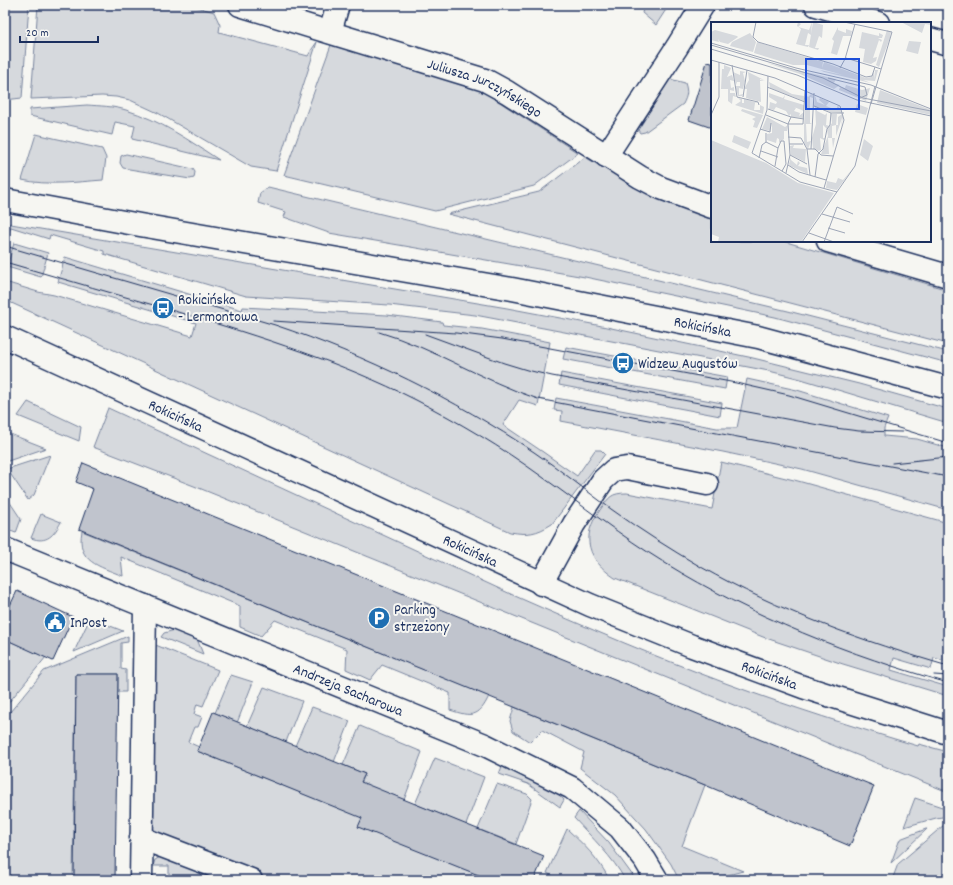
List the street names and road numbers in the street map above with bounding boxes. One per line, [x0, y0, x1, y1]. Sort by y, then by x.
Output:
street label: Juliusza Jurczyńskiego [424, 54, 546, 125]
street label: Rokicińska [672, 312, 734, 345]
street label: Rokicińska [144, 395, 207, 440]
street label: Rokicińska [439, 530, 502, 575]
street label: Rokicińska [738, 656, 801, 697]
street label: Andrzeja Sacharowa [289, 659, 407, 724]

